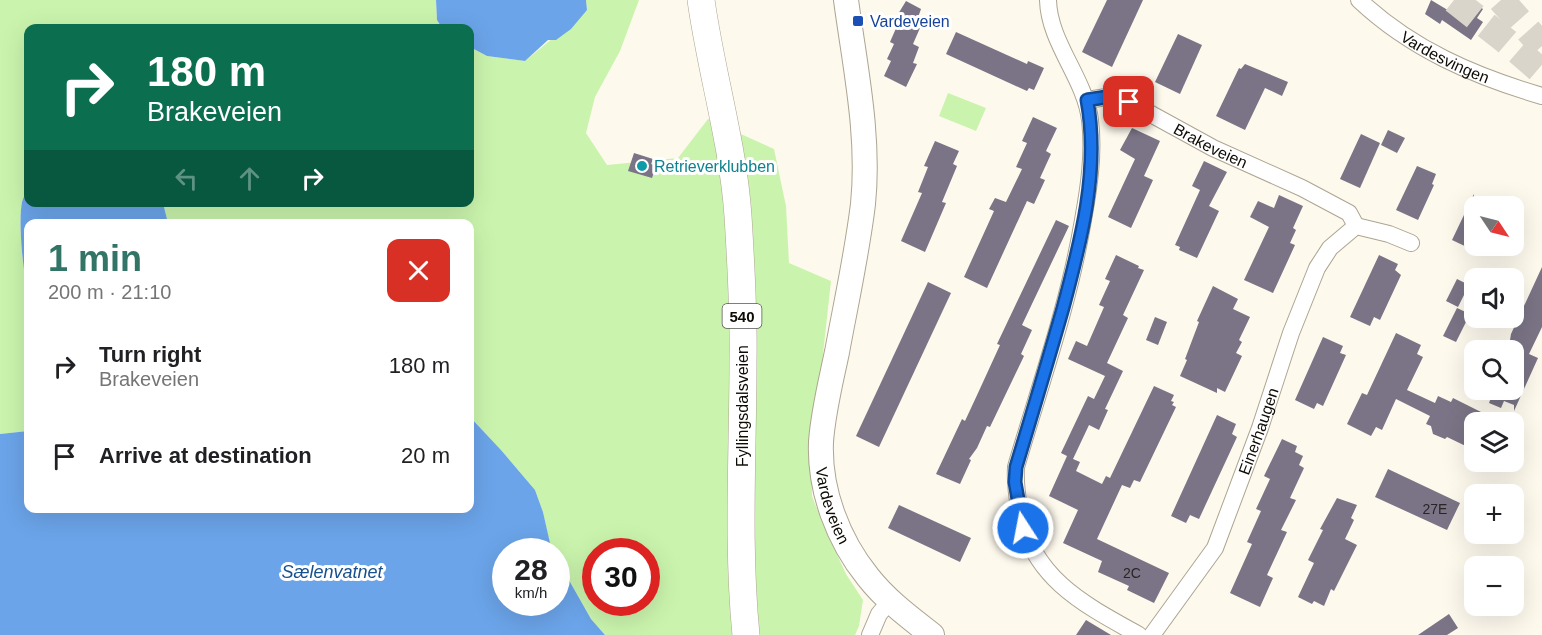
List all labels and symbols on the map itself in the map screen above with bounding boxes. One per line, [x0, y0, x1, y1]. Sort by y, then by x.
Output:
place label: Vardeveien [870, 13, 950, 30]
marker: Vardeveien [851, 14, 865, 28]
street label: Vardesvingen [1398, 27, 1492, 86]
pin [1103, 76, 1154, 127]
street label: Brakeveien [1171, 120, 1250, 171]
place label: Retrieverklubben [654, 158, 775, 175]
marker: Retrieverklubben [635, 159, 649, 173]
north arrow [1464, 196, 1524, 256]
road number: 540 [722, 304, 762, 328]
street label: Fyllingsdalsveien [734, 345, 751, 467]
street label: Einerhaugen [1235, 386, 1281, 477]
street label: Vardeveien [813, 466, 853, 547]
position arrow [991, 496, 1055, 560]
house number: 27E [1423, 501, 1447, 517]
speed limit sign: 30 [582, 538, 660, 616]
water label: Sælenvatnet [281, 562, 384, 582]
house number: 2C [1123, 565, 1141, 581]

